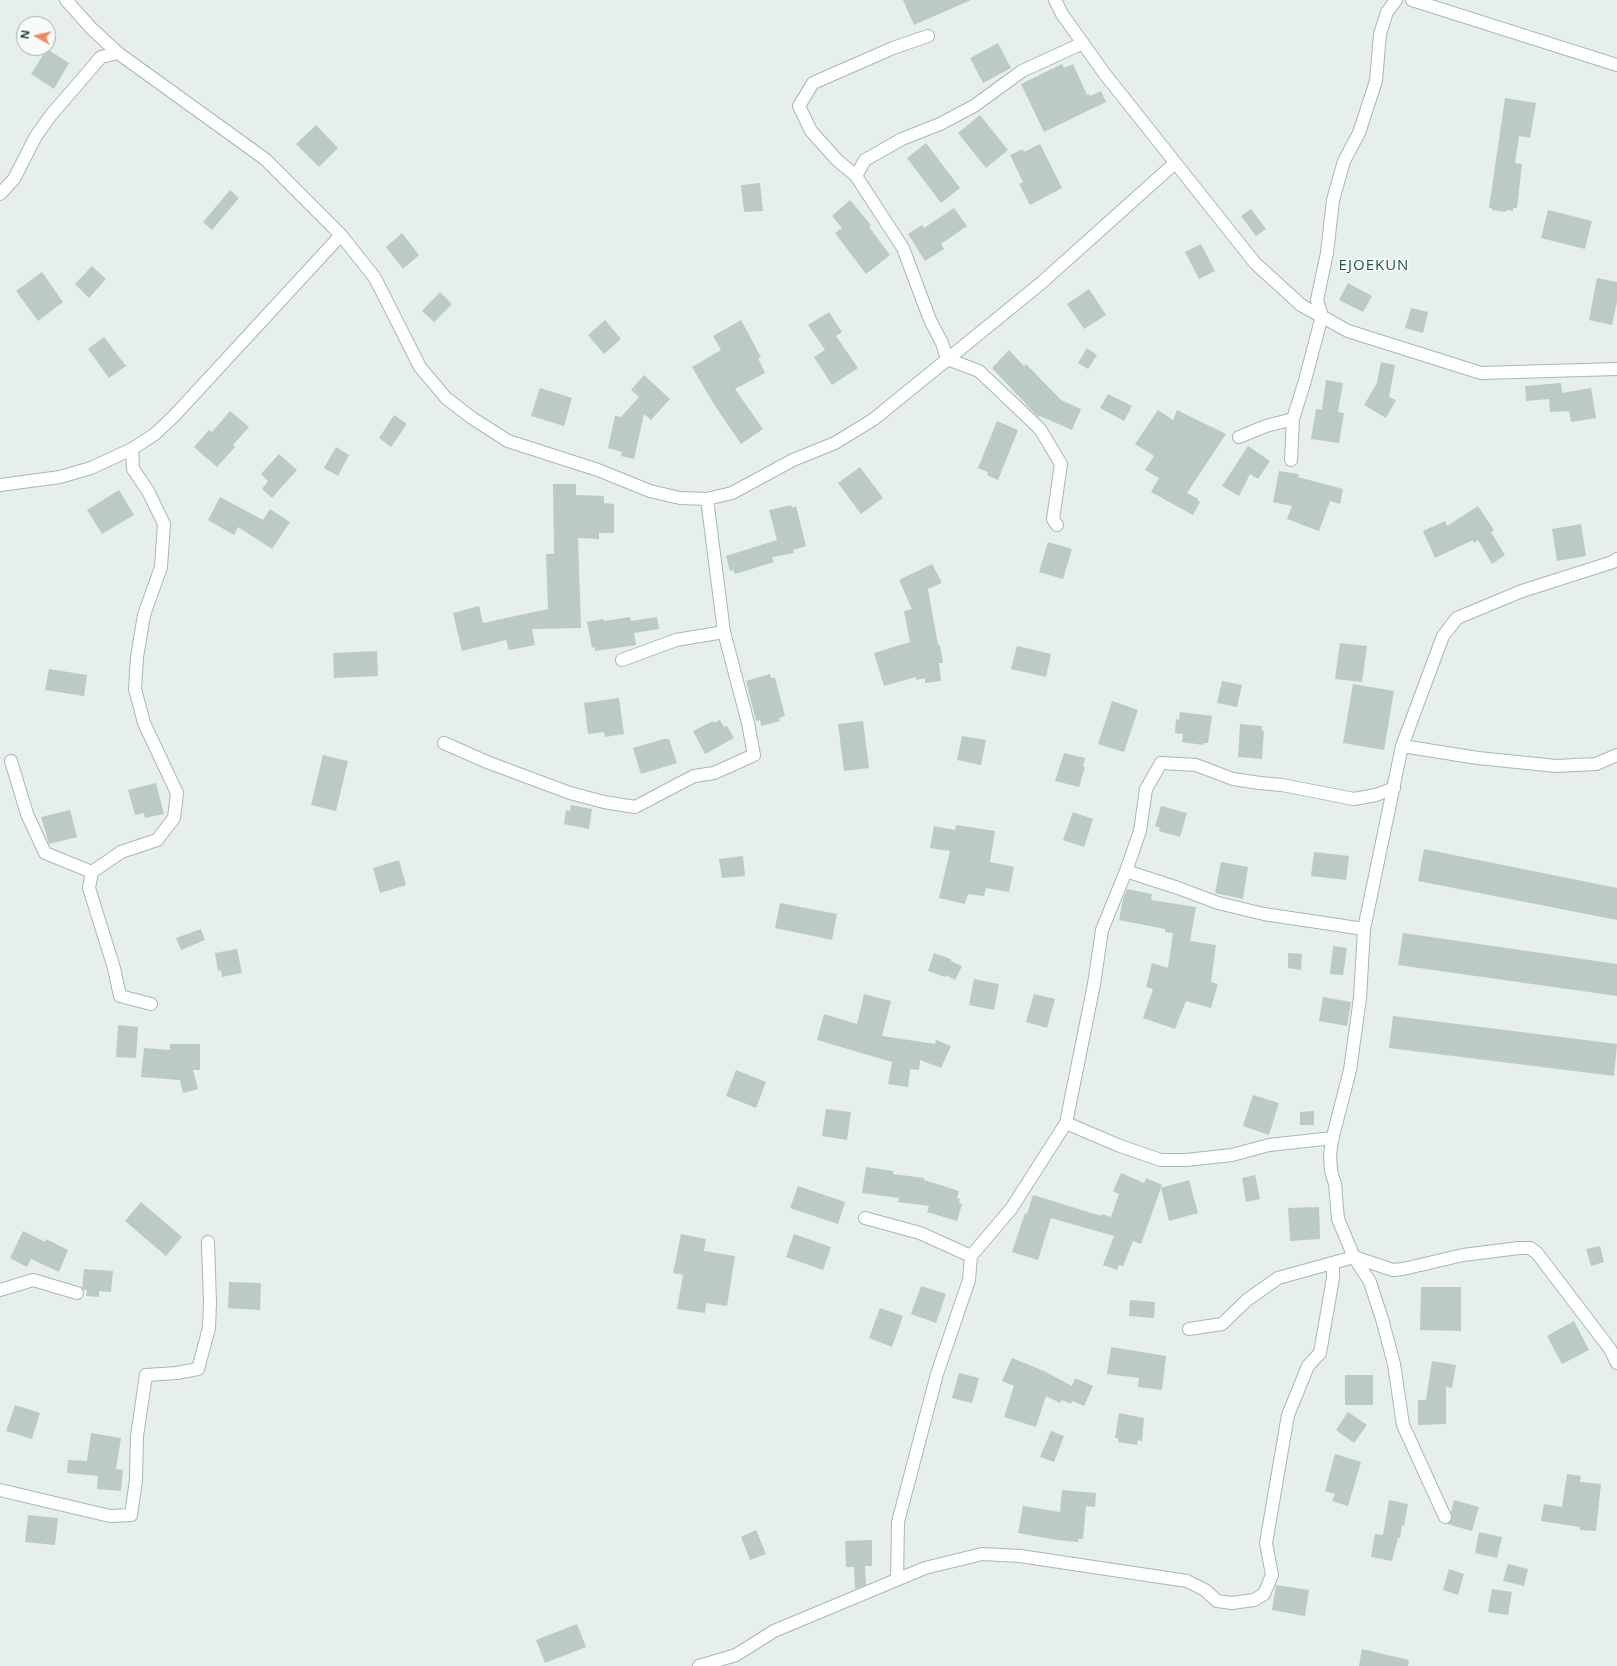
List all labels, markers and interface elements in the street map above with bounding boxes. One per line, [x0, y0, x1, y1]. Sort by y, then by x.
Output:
north arrow [16, 16, 56, 56]
text: N [17, 29, 33, 40]
district label: EJOEKUN [1339, 257, 1409, 275]

